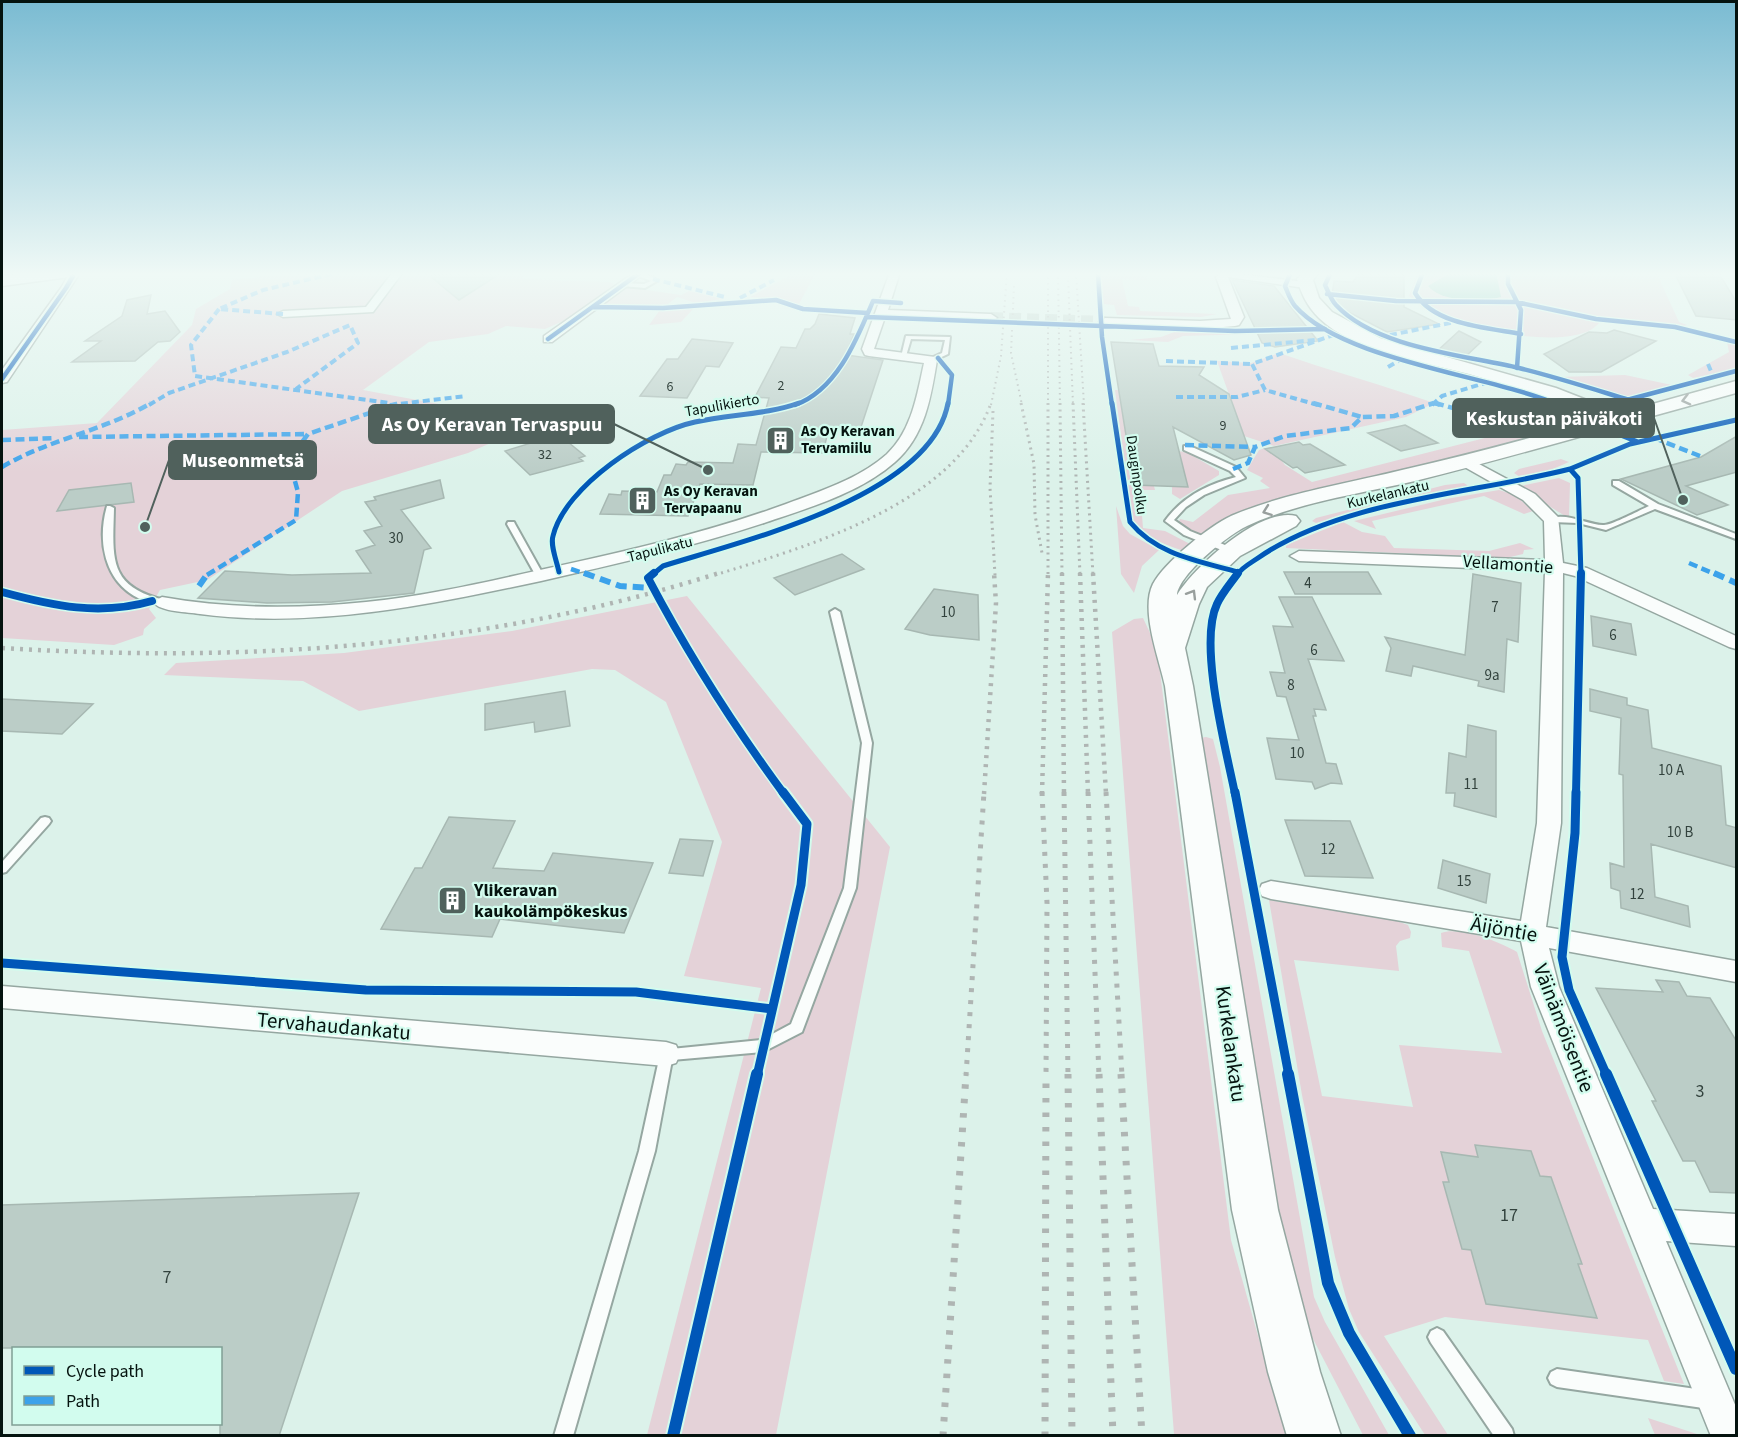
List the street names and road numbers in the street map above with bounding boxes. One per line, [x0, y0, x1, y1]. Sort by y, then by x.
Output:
street label: Tapulikierto [683, 389, 761, 422]
street label: Dauginpolku [1121, 434, 1152, 516]
street label: Kurkelankatu [1345, 475, 1431, 514]
street label: Tapulikatu [625, 531, 695, 568]
street label: Vellamontie [1462, 549, 1554, 580]
street label: Äijöntie [1468, 908, 1540, 950]
street label: Väinämöisentie [1526, 959, 1602, 1097]
street label: Kurkelankatu [1208, 984, 1254, 1104]
street label: Tervahaudankatu [256, 1004, 412, 1048]

